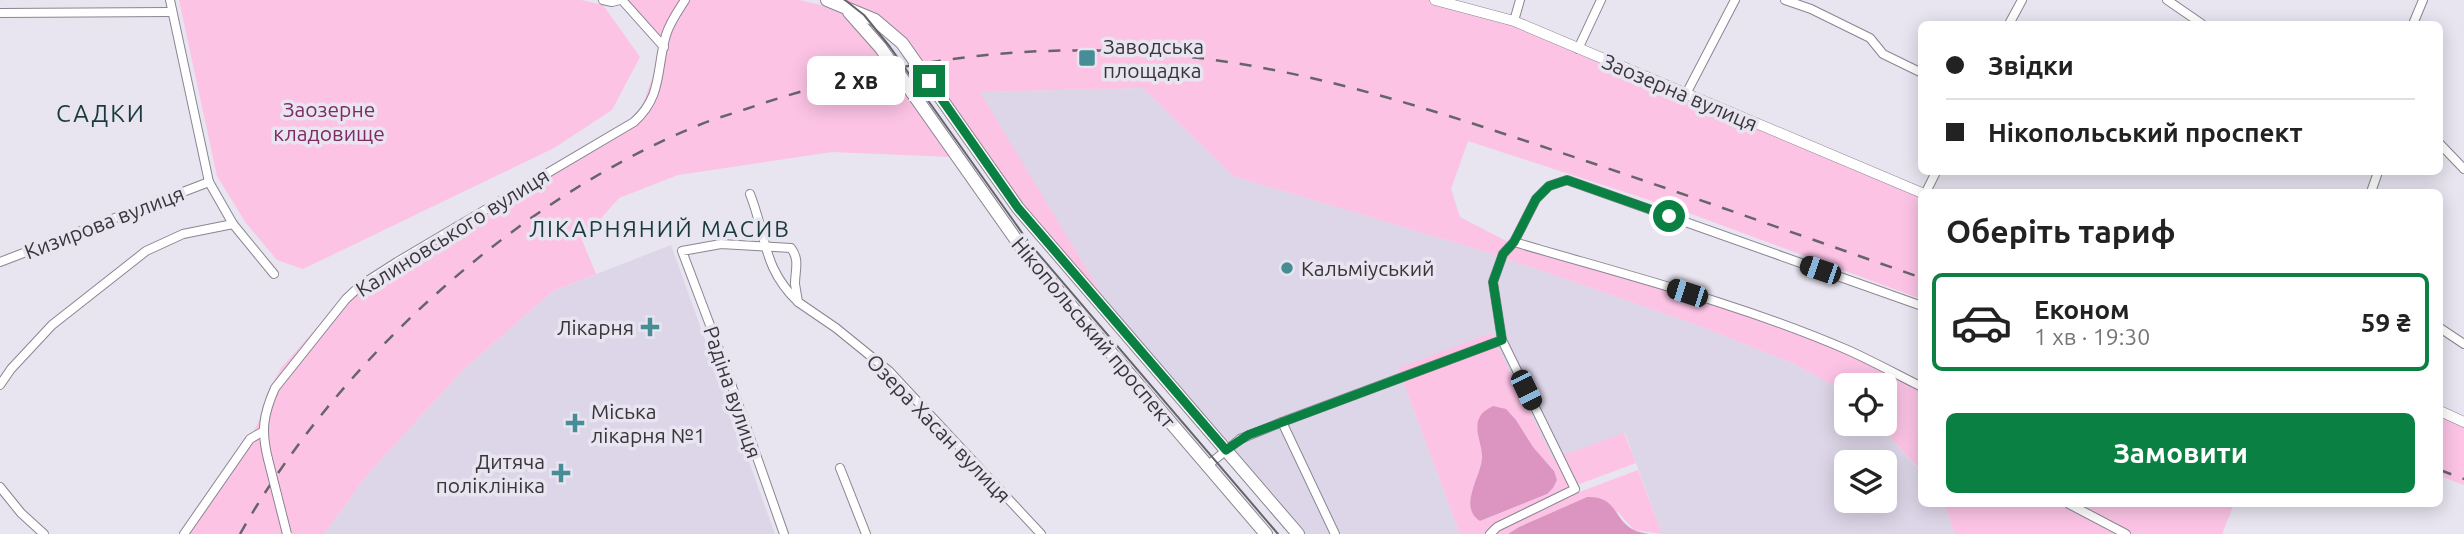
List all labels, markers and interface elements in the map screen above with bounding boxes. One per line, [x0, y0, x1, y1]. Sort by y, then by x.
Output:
place label: Заводська площадка [1103, 34, 1204, 82]
marker: Заводська площадка [1077, 48, 1097, 68]
street label: Заозерна вулиця [1599, 49, 1761, 135]
text: Звідки [1988, 51, 2074, 80]
callout: 2 хв [806, 56, 904, 106]
route end [913, 65, 945, 97]
text: 2 хв [834, 68, 878, 93]
park label: Заозерне кладовище [273, 97, 385, 145]
district label: САДКИ [56, 100, 146, 127]
text: Нікопольський проспект [1988, 118, 2303, 147]
street label: Калиновського вулиця [351, 163, 553, 301]
street label: Кизирова вулиця [21, 181, 187, 263]
route start [1653, 200, 1685, 232]
text: Оберіть тариф [1946, 213, 2176, 249]
district label: ЛІКАРНЯНИЙ МАСИВ [529, 216, 791, 241]
street label: Нікопольський проспект [1007, 232, 1181, 433]
car [1797, 253, 1844, 287]
place label: Кальміуський [1301, 256, 1435, 280]
marker: Кальміуський [1279, 260, 1295, 276]
car [1664, 277, 1711, 309]
icon: car [1950, 291, 2013, 354]
text: Економ [2034, 295, 2130, 324]
text: 59 ₴ [2361, 308, 2411, 337]
place label: Лікарня [557, 315, 634, 339]
marker: Лікарня [640, 317, 660, 337]
street label: Радіна вулиця [699, 323, 767, 461]
text: 1 хв · 19:30 [2034, 324, 2150, 349]
street label: Озера Хасан вулиця [862, 349, 1016, 507]
car [1508, 367, 1545, 413]
map controls [1834, 373, 1897, 513]
button: locate [1834, 373, 1897, 436]
place label: Міська лікарня №1 [591, 399, 706, 447]
marker: Міська лікарня №1 [565, 413, 585, 433]
button: Замовити [1946, 413, 2415, 493]
place label: Дитяча поліклініка [436, 449, 545, 497]
button: layers [1834, 450, 1897, 513]
marker: Дитяча поліклініка [551, 463, 571, 483]

